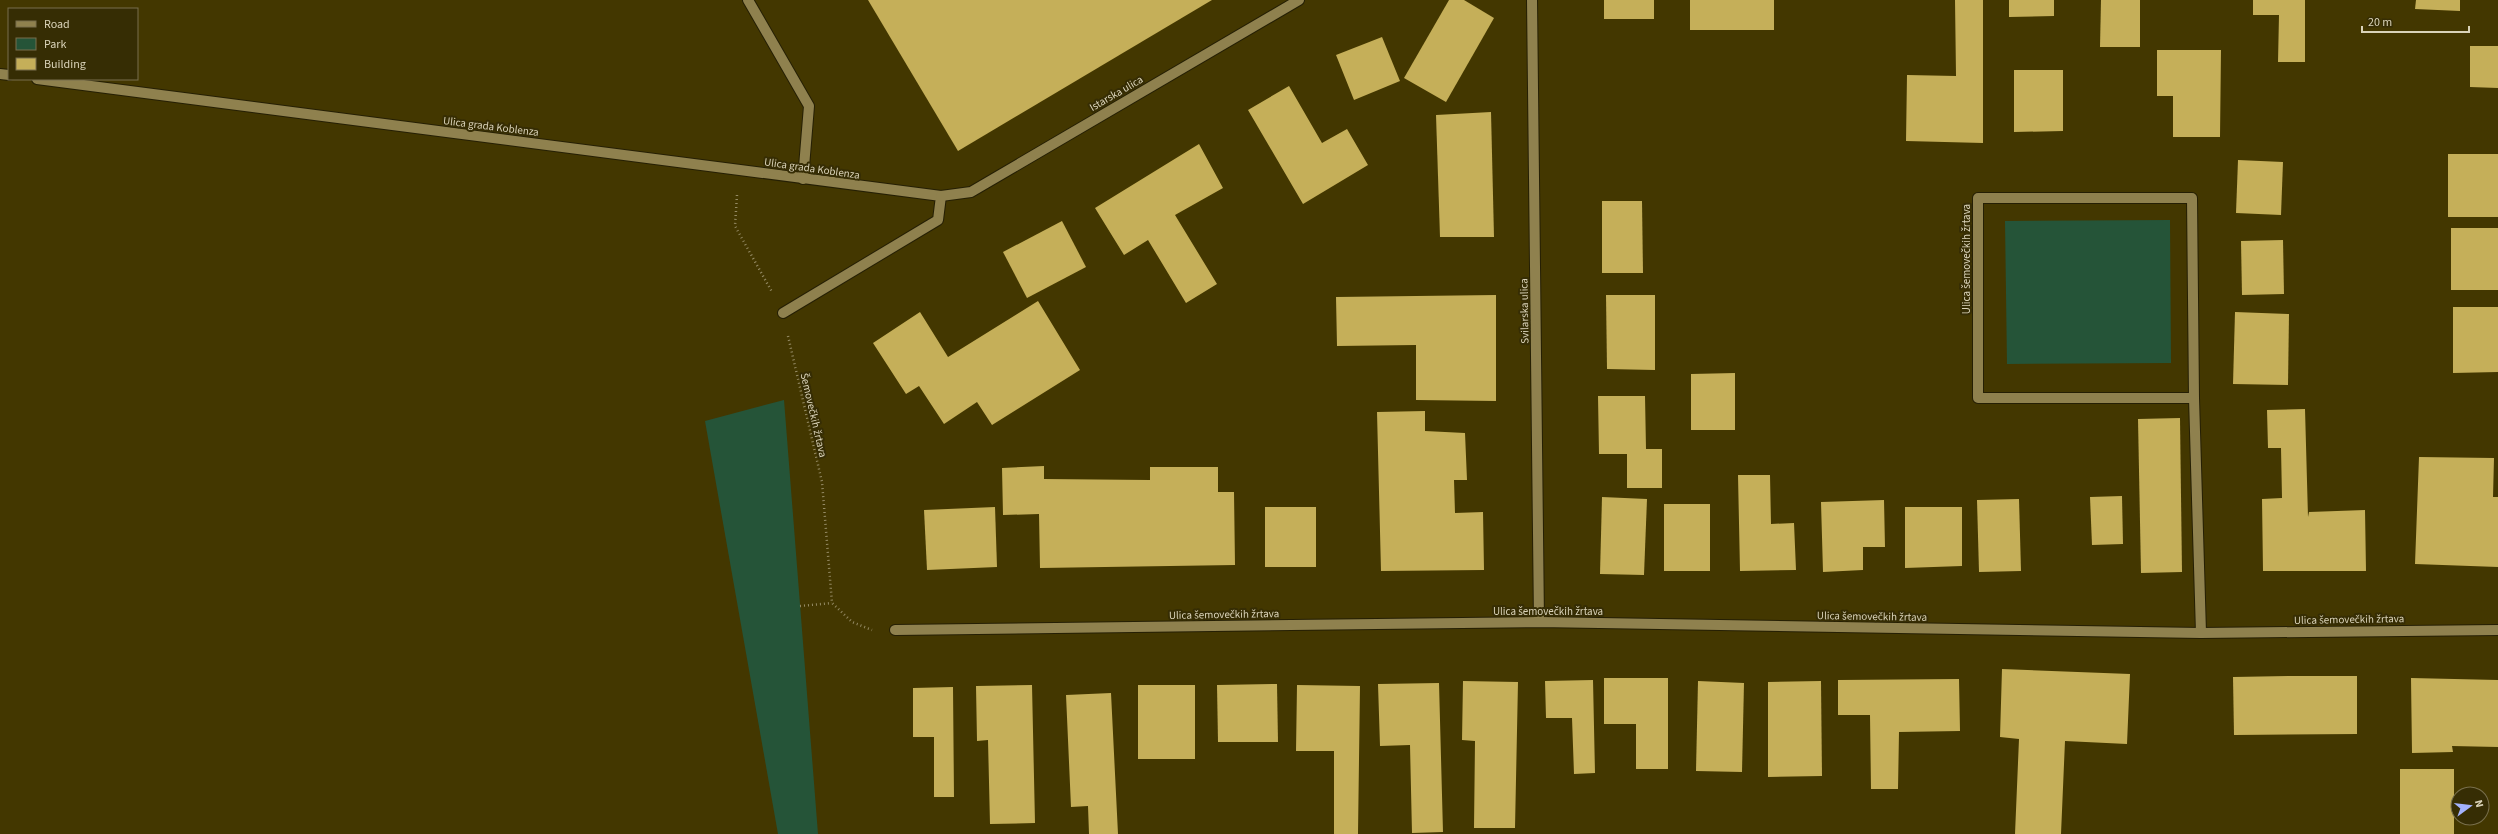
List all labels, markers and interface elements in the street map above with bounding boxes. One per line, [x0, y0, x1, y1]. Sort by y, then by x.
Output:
legend [8, 8, 138, 80]
scale bar [2362, 8, 2469, 34]
text: 20 m [2368, 14, 2392, 31]
text: Road [44, 16, 70, 33]
text: Park [44, 36, 66, 53]
text: Building [44, 56, 86, 73]
street label: Istarska ulica [1087, 72, 1146, 115]
street label: Ulica grada Koblenza [442, 113, 540, 140]
street label: Ulica grada Koblenza [763, 154, 861, 183]
street label: Ulica šemovečkih žrtava [1959, 204, 1974, 314]
street label: Svilarska ulica [1516, 278, 1533, 344]
street label: Šemovečkih žrtava [797, 371, 831, 459]
street label: Ulica šemovečkih žrtava [1493, 604, 1603, 619]
street label: Ulica šemovečkih žrtava [1169, 606, 1279, 623]
street label: Ulica šemovečkih žrtava [1817, 608, 1927, 625]
street label: Ulica šemovečkih žrtava [2294, 611, 2404, 628]
north arrow [2450, 786, 2490, 826]
text: N [2471, 798, 2487, 809]

